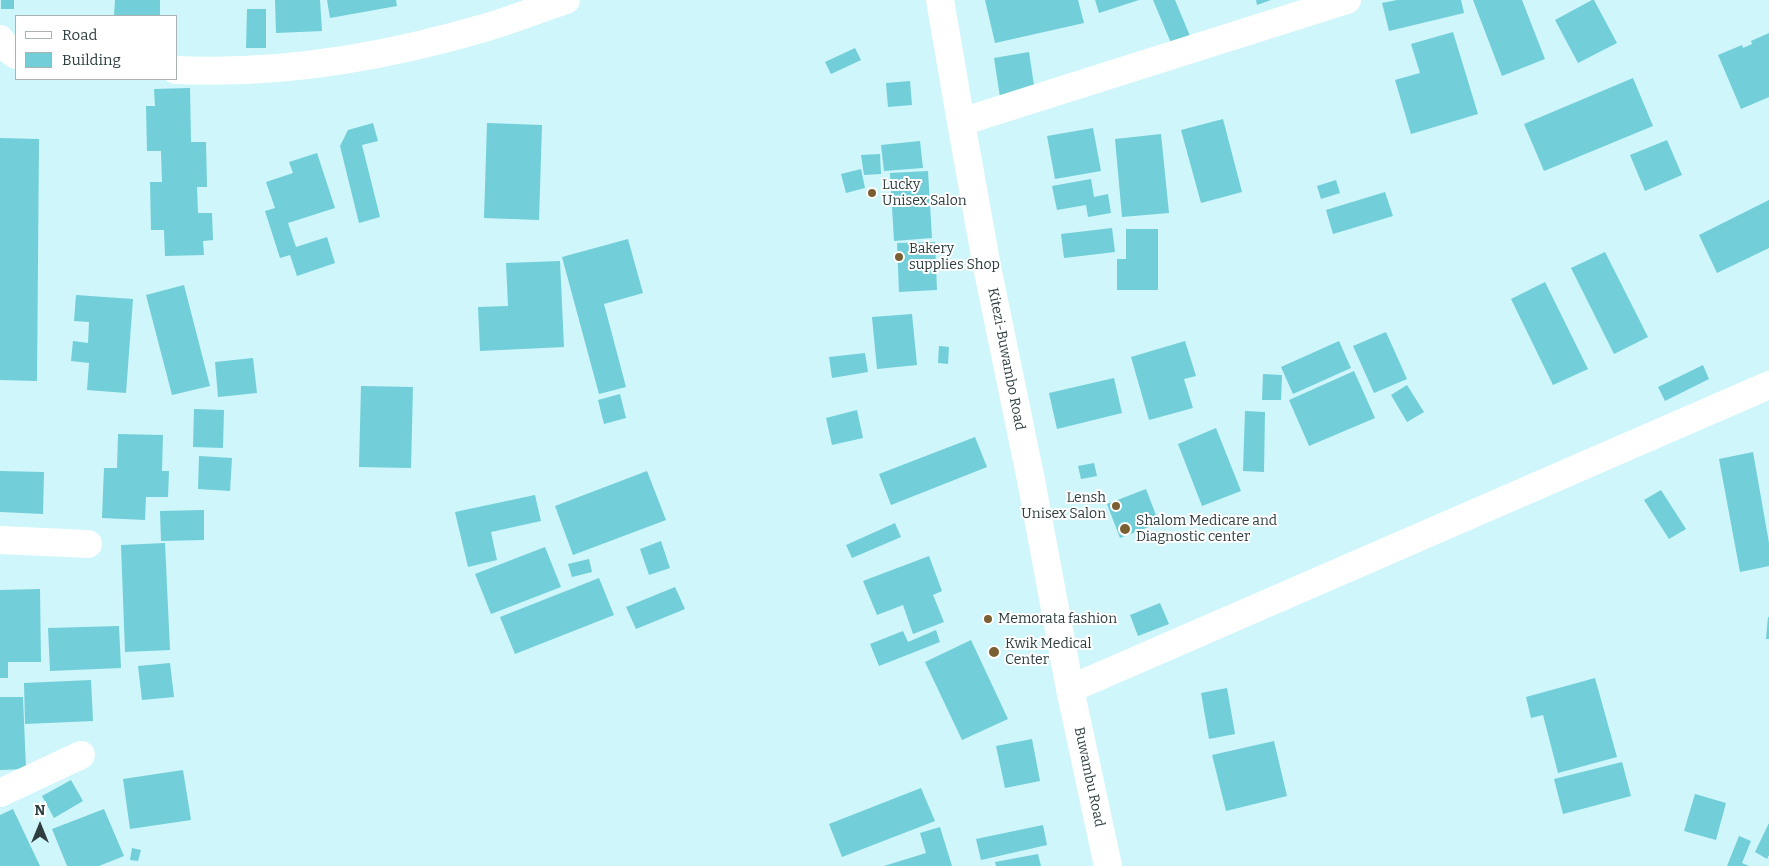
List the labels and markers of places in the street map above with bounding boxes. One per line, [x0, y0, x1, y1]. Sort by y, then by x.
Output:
place label: Lucky Unisex Salon [882, 177, 967, 210]
marker: Lucky Unisex Salon [866, 187, 878, 199]
place label: Bakery supplies Shop [909, 241, 1000, 274]
marker: Bakery supplies Shop [893, 251, 905, 263]
place label: Lensh Unisex Salon [1021, 490, 1106, 522]
marker: Lensh Unisex Salon [1110, 500, 1122, 512]
place label: Shalom Medicare and Diagnostic center [1136, 513, 1277, 546]
marker: Shalom Medicare and Diagnostic center [1118, 522, 1132, 536]
place label: Memorata fashion [998, 611, 1117, 627]
marker: Memorata fashion [982, 613, 994, 625]
place label: Kwik Medical Center [1005, 636, 1091, 669]
marker: Kwik Medical Center [987, 645, 1001, 659]

